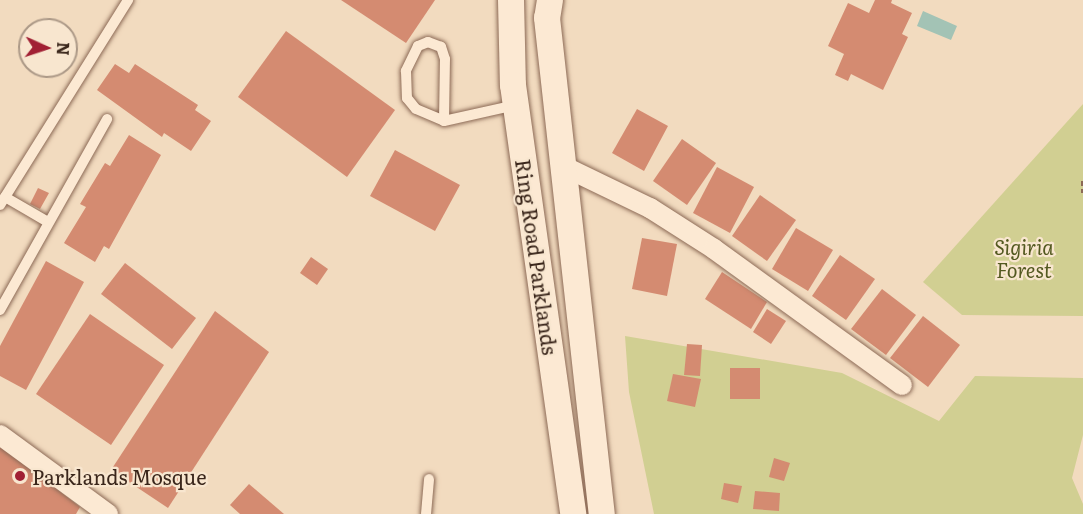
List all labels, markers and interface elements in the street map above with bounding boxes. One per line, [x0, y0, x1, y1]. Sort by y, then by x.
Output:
north arrow [18, 18, 78, 78]
text: N [52, 41, 76, 56]
street label: Ring Road Parklands [511, 157, 563, 357]
park label: Sigiria Forest [994, 234, 1054, 281]
place label: Parklands Mosque [32, 464, 207, 488]
marker: Parklands Mosque [13, 469, 27, 483]

